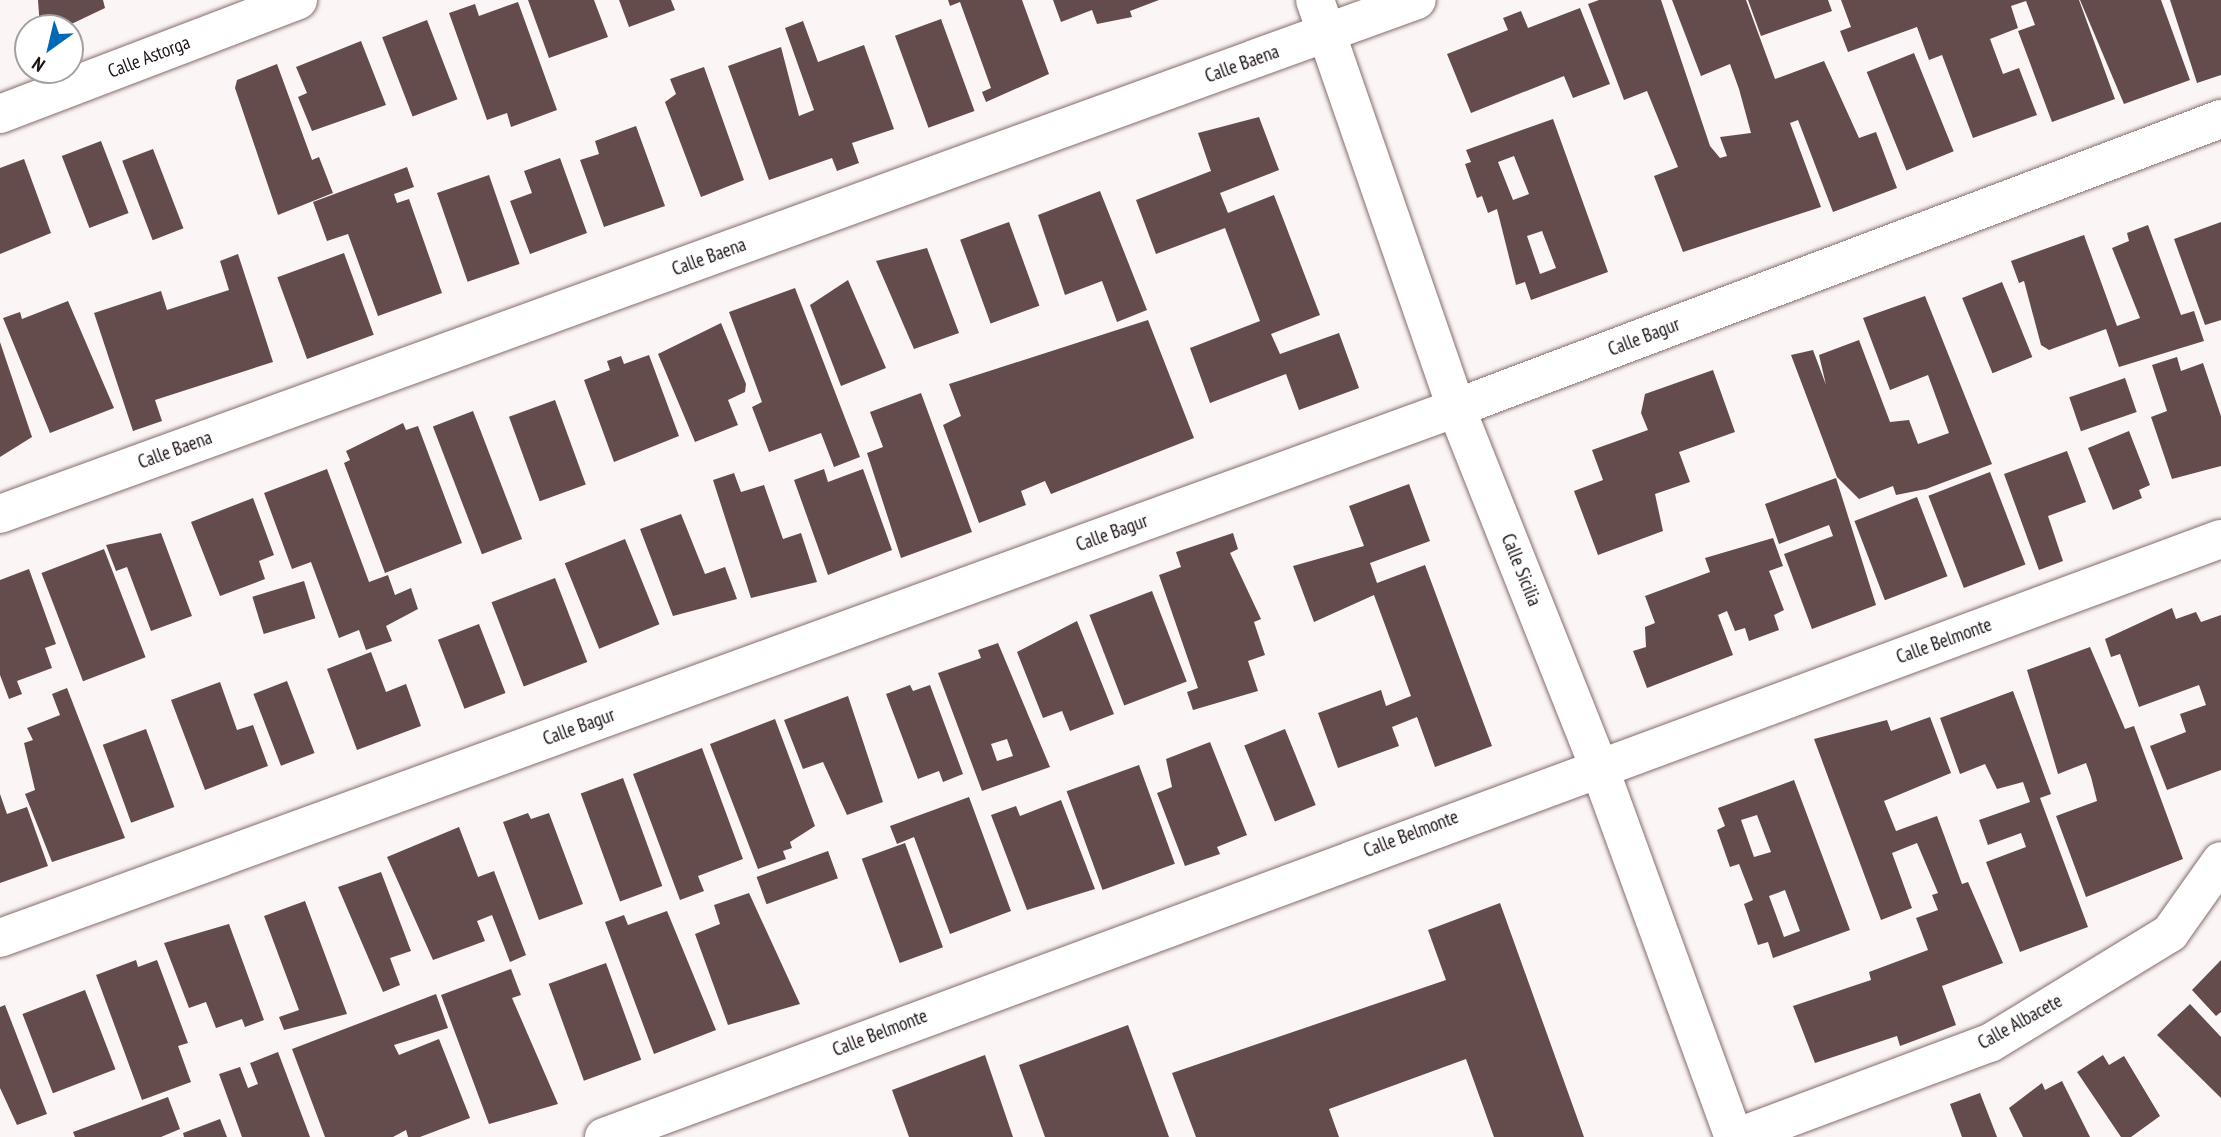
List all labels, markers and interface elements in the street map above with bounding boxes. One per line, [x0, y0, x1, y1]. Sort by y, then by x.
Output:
north arrow [14, 14, 84, 84]
street label: Calle Astorga [105, 31, 193, 83]
street label: Calle Baena [1202, 40, 1282, 88]
text: N [27, 52, 49, 78]
street label: Calle Baena [669, 233, 749, 281]
street label: Calle Bagur [1605, 313, 1683, 361]
street label: Calle Baena [135, 426, 215, 474]
street label: Calle Bagur [1073, 509, 1151, 557]
street label: Calle Sicilia [1496, 530, 1546, 610]
street label: Calle Belmonte [1893, 613, 1995, 669]
street label: Calle Bagur [540, 703, 618, 751]
street label: Calle Belmonte [1360, 805, 1462, 863]
street label: Calle Albacete [1974, 989, 2066, 1055]
street label: Calle Belmonte [829, 1004, 931, 1062]

